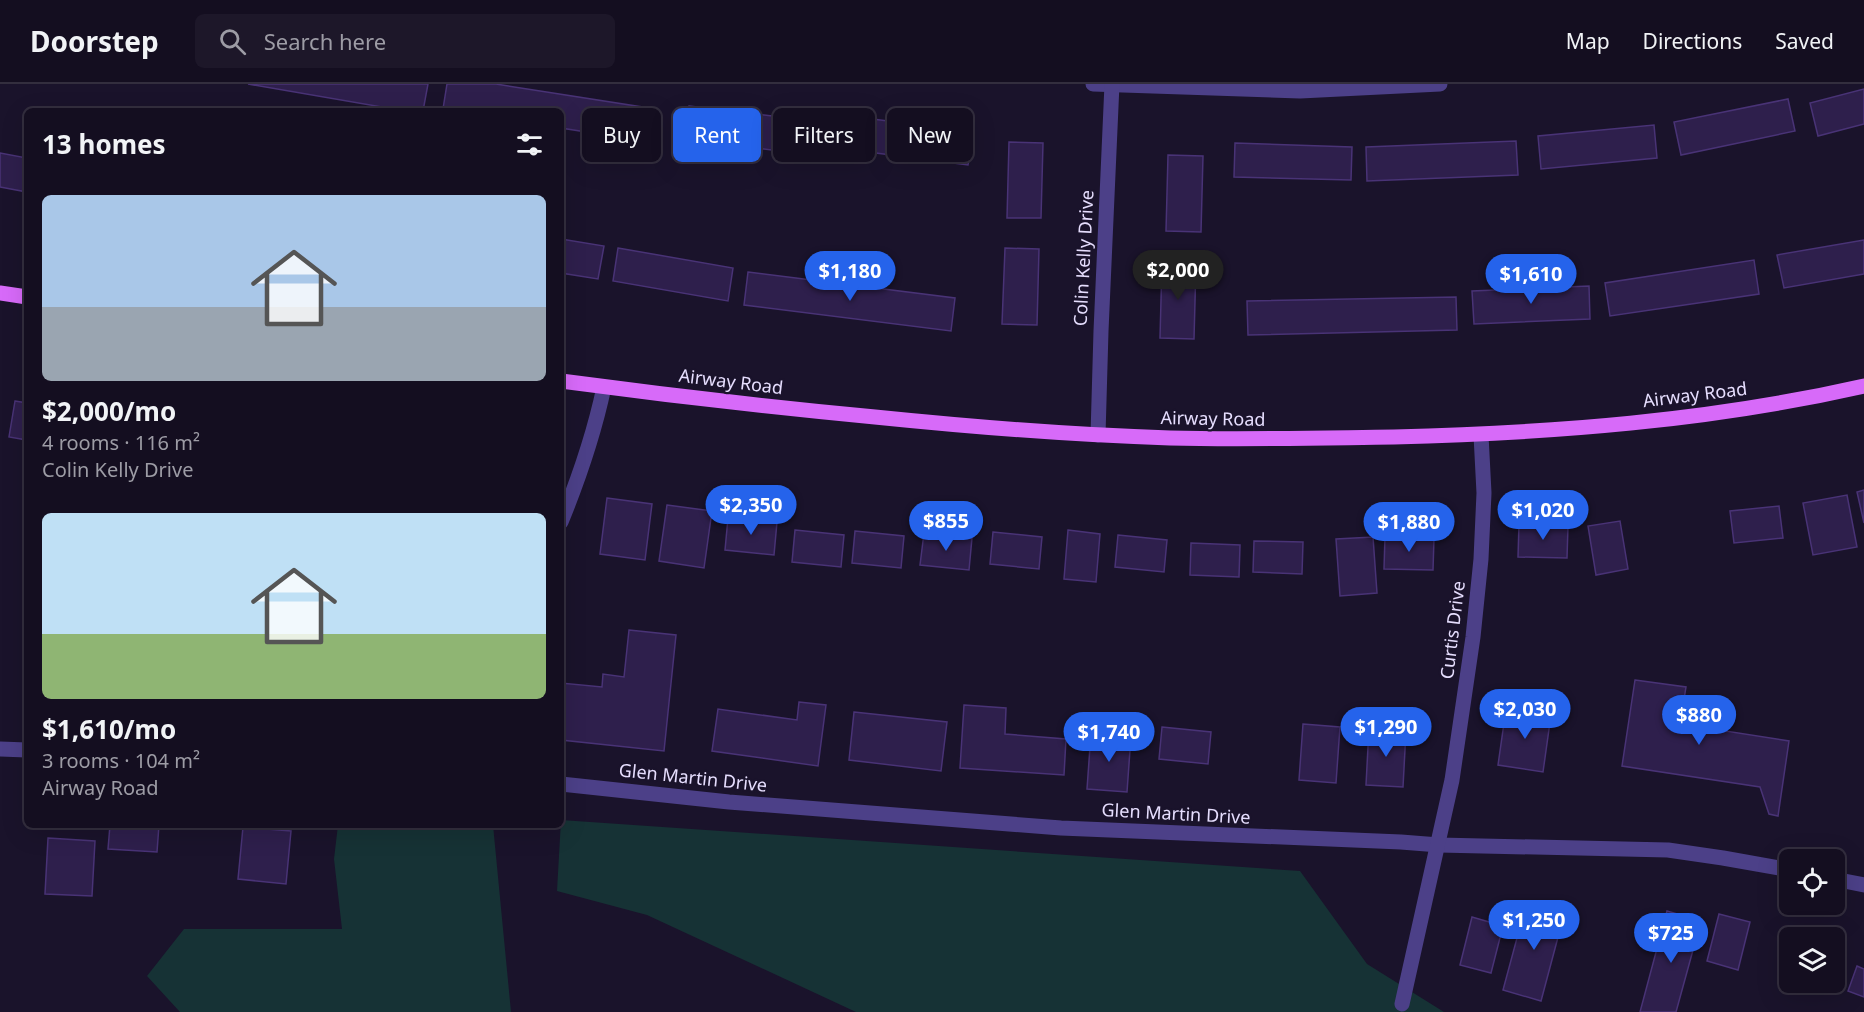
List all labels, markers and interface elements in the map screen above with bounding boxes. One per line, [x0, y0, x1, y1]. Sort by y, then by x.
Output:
search box [195, 14, 615, 68]
text: Doorstep [30, 22, 159, 60]
icon: search [216, 25, 249, 58]
text: Search here [264, 26, 386, 56]
text: Map [1566, 27, 1610, 55]
text: Directions [1643, 27, 1742, 55]
text: Saved [1775, 27, 1834, 55]
chip: Buy [582, 108, 661, 162]
chip: Rent [673, 108, 761, 162]
chip: Filters [773, 108, 875, 162]
chip: New [887, 108, 973, 162]
text: 13 homes [42, 126, 166, 162]
icon: filters [513, 128, 546, 161]
street label: Colin Kelly Drive [1067, 189, 1099, 327]
icon: home [240, 234, 348, 342]
pin: $2,000 [1129, 250, 1227, 301]
pin: $1,180 [801, 251, 899, 302]
pin: $1,610 [1482, 254, 1580, 305]
text: $2,000 [1147, 256, 1209, 283]
text: $1,180 [819, 257, 881, 284]
text: $1,610 [1500, 260, 1562, 287]
street label: Airway Road [678, 363, 785, 399]
street label: Airway Road [1641, 376, 1748, 412]
text: $2,000/mo [42, 393, 176, 429]
street label: Airway Road [1160, 405, 1266, 431]
text: 4 rooms · 116 m² [42, 429, 200, 456]
text: Colin Kelly Drive [42, 456, 193, 483]
pin: $2,350 [702, 485, 800, 536]
pin: $1,020 [1494, 490, 1592, 541]
text: $2,350 [720, 491, 782, 518]
text: $1,020 [1512, 496, 1574, 523]
pin: $855 [910, 501, 982, 552]
pin: $1,880 [1360, 502, 1458, 553]
text: $855 [923, 507, 969, 534]
text: $1,880 [1378, 508, 1440, 535]
icon: home [240, 552, 348, 660]
street label: Curtis Drive [1434, 579, 1470, 680]
pin: $2,030 [1476, 689, 1574, 740]
text: $2,030 [1494, 695, 1556, 722]
pin: $880 [1663, 695, 1735, 746]
text: $880 [1676, 701, 1722, 728]
pin: $1,290 [1337, 707, 1435, 758]
text: $1,610/mo [42, 711, 176, 747]
pin: $1,740 [1060, 712, 1158, 763]
text: $1,290 [1355, 713, 1417, 740]
text: $1,740 [1078, 718, 1140, 745]
text: 3 rooms · 104 m² [42, 747, 200, 774]
street label: Glen Martin Drive [618, 757, 768, 797]
text: Airway Road [42, 774, 159, 801]
street label: Glen Martin Drive [1101, 797, 1251, 829]
map controls [1779, 849, 1845, 993]
button: locate [1779, 849, 1845, 915]
pin: $1,250 [1485, 900, 1583, 951]
text: $1,250 [1503, 906, 1565, 933]
pin: $725 [1635, 913, 1707, 964]
text: $725 [1648, 919, 1694, 946]
button: layers [1779, 927, 1845, 993]

